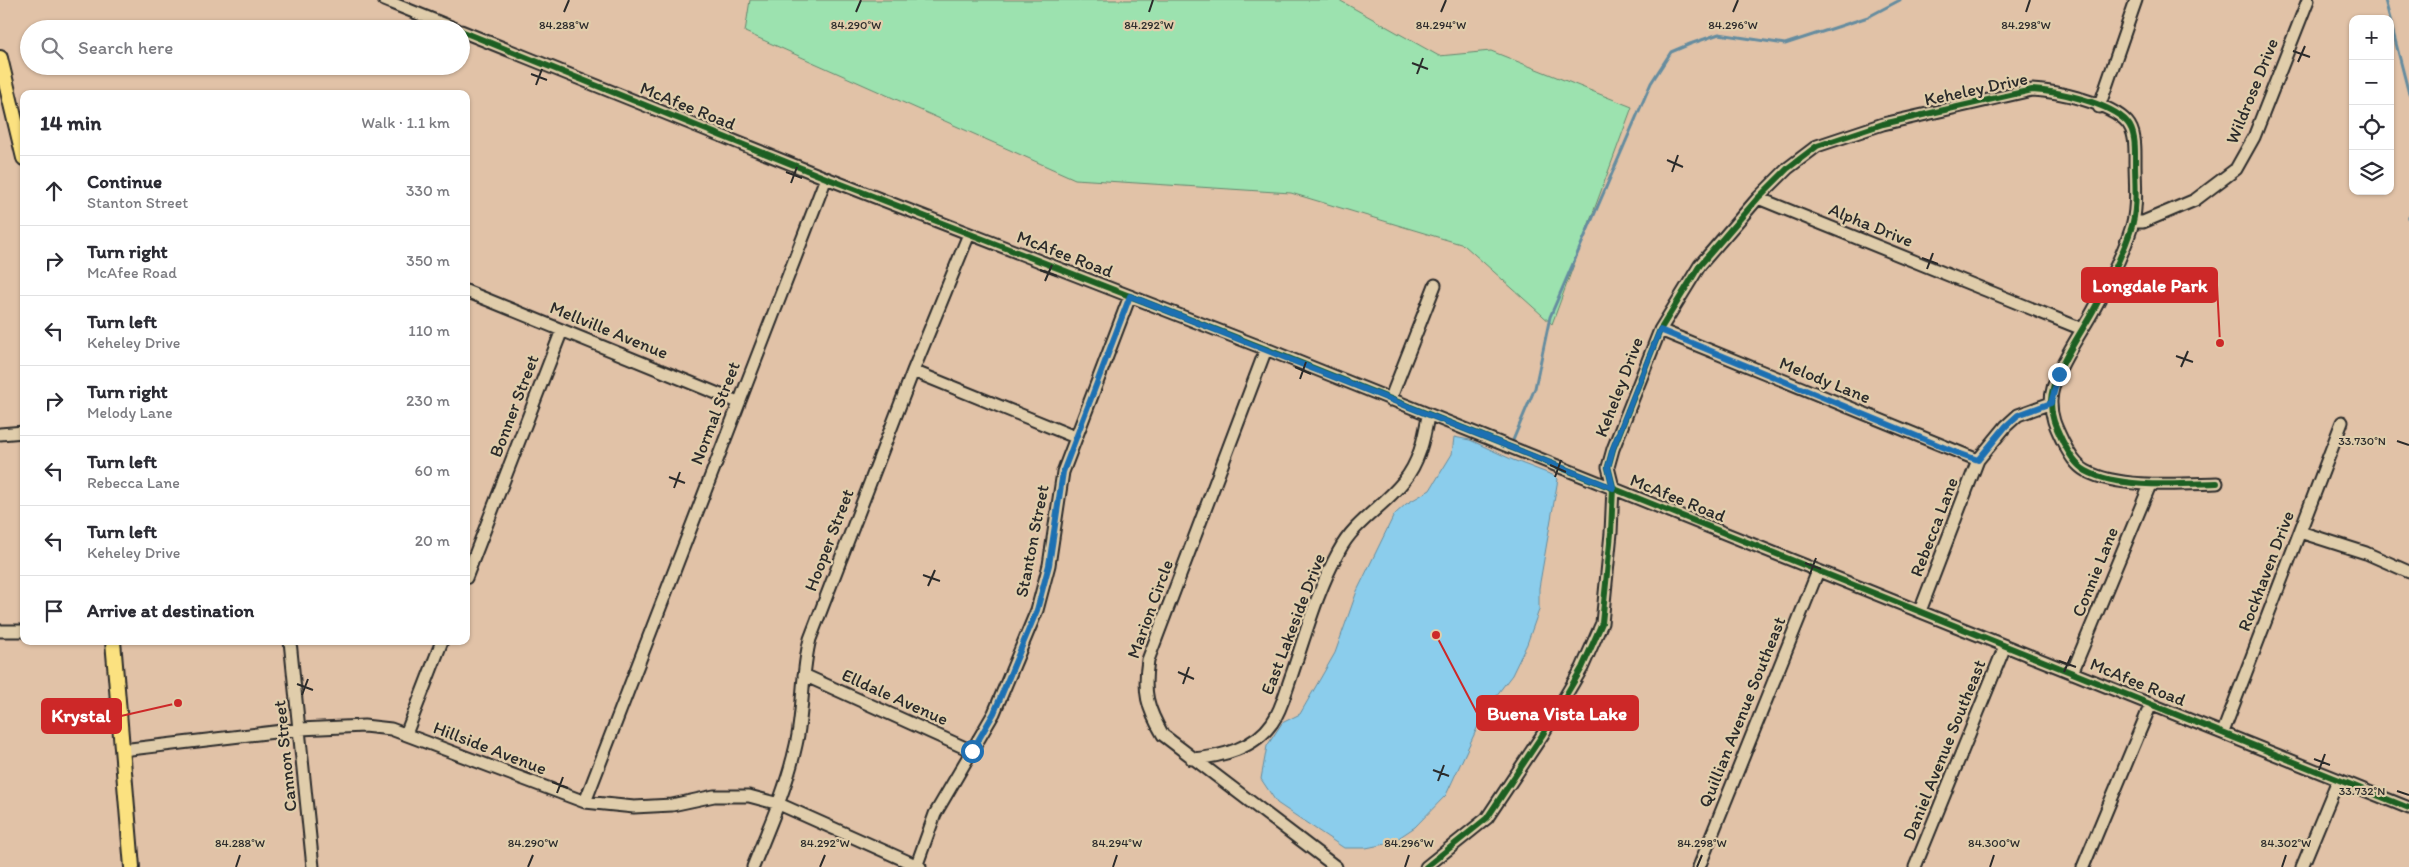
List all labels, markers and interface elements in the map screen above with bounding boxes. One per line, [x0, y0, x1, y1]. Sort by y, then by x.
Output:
map controls [2349, 15, 2394, 195]
button: + [2349, 15, 2394, 60]
text: 84.288°W [539, 18, 589, 32]
text: 84.290°W [831, 18, 881, 32]
text: 84.292°W [1124, 18, 1174, 32]
text: 84.294°W [1416, 18, 1466, 32]
text: 84.296°W [1708, 18, 1758, 32]
text: 84.298°W [2001, 18, 2051, 32]
search box [20, 20, 470, 75]
icon: search [38, 34, 66, 62]
street label: Wildrose Drive [2221, 35, 2283, 147]
text: Search here [78, 36, 173, 59]
button: − [2349, 60, 2394, 105]
street label: Keheley Drive [1922, 67, 2030, 111]
street label: McAfee Road [637, 77, 739, 135]
button: locate [2349, 105, 2394, 150]
text: 14 min [40, 110, 101, 135]
text: Walk · 1.1 km [361, 113, 450, 132]
button: layers [2349, 150, 2394, 195]
text: Continue [87, 170, 162, 193]
icon: ahead [40, 177, 68, 205]
text: 330 m [406, 181, 450, 200]
text: Stanton Street [87, 193, 188, 212]
street label: Alpha Drive [1826, 198, 1916, 252]
street label: McAfee Road [1014, 226, 1116, 282]
text: Turn right [87, 240, 168, 263]
icon: right [40, 247, 68, 275]
text: 350 m [406, 251, 450, 270]
text: McAfee Road [87, 263, 177, 282]
callout: Longdale Park [2082, 268, 2217, 302]
text: Longdale Park [2092, 274, 2208, 297]
street label: Mellville Avenue [547, 296, 671, 364]
text: Turn left [87, 310, 157, 333]
icon: left [40, 317, 68, 345]
text: 110 m [408, 321, 450, 340]
text: Keheley Drive [87, 333, 180, 352]
street label: Keheley Drive [1590, 334, 1648, 440]
street label: Bonner Street [484, 351, 544, 460]
street label: Melody Lane [1776, 352, 1874, 408]
street label: Normal Street [685, 358, 745, 468]
route end [2048, 363, 2071, 386]
text: Turn right [87, 380, 168, 403]
icon: right [40, 387, 68, 415]
text: 230 m [406, 391, 450, 410]
text: Melody Lane [87, 403, 173, 422]
text: 33.730°N [2338, 434, 2386, 448]
text: Turn left [87, 450, 157, 473]
icon: left [40, 457, 68, 485]
text: 60 m [415, 461, 450, 480]
street label: McAfee Road [1627, 469, 1729, 527]
text: Rebecca Lane [87, 473, 180, 492]
street label: Rebecca Lane [1905, 474, 1963, 580]
street label: Stanton Street [1010, 483, 1054, 599]
street label: Hooper Street [799, 486, 859, 594]
street label: Rockhaven Drive [2233, 508, 2299, 634]
text: Turn left [87, 520, 157, 543]
street label: Connie Lane [2067, 524, 2123, 620]
icon: left [40, 527, 68, 555]
text: 20 m [415, 531, 450, 550]
text: Keheley Drive [87, 543, 180, 562]
street label: East Lakeside Drive [1256, 550, 1330, 698]
street label: Marion Circle [1122, 557, 1178, 661]
icon: arrive [40, 597, 68, 625]
text: Arrive at destination [87, 599, 254, 622]
street label: Quillian Avenue Southeast [1694, 613, 1790, 811]
street label: McAfee Road [2087, 653, 2189, 711]
street label: Daniel Avenue Southeast [1898, 656, 1990, 844]
street label: Elldale Avenue [838, 664, 952, 730]
callout: Buena Vista Lake [1477, 696, 1638, 730]
callout: Krystal [42, 699, 121, 733]
street label: Cannon Street [268, 699, 302, 813]
text: Buena Vista Lake [1487, 702, 1627, 725]
text: Krystal [51, 704, 111, 727]
street label: Hillside Avenue [430, 716, 550, 780]
route start [961, 740, 984, 763]
text: 33.732°N [2339, 784, 2385, 798]
text: 84.288°W [215, 836, 265, 850]
text: 84.290°W [508, 836, 558, 850]
text: 84.292°W [800, 836, 850, 850]
text: 84.294°W [1092, 836, 1142, 850]
text: 84.296°W [1384, 836, 1434, 850]
text: 84.298°W [1677, 836, 1727, 850]
text: 84.300°W [1968, 836, 2020, 850]
text: 84.302°W [2261, 836, 2311, 850]

